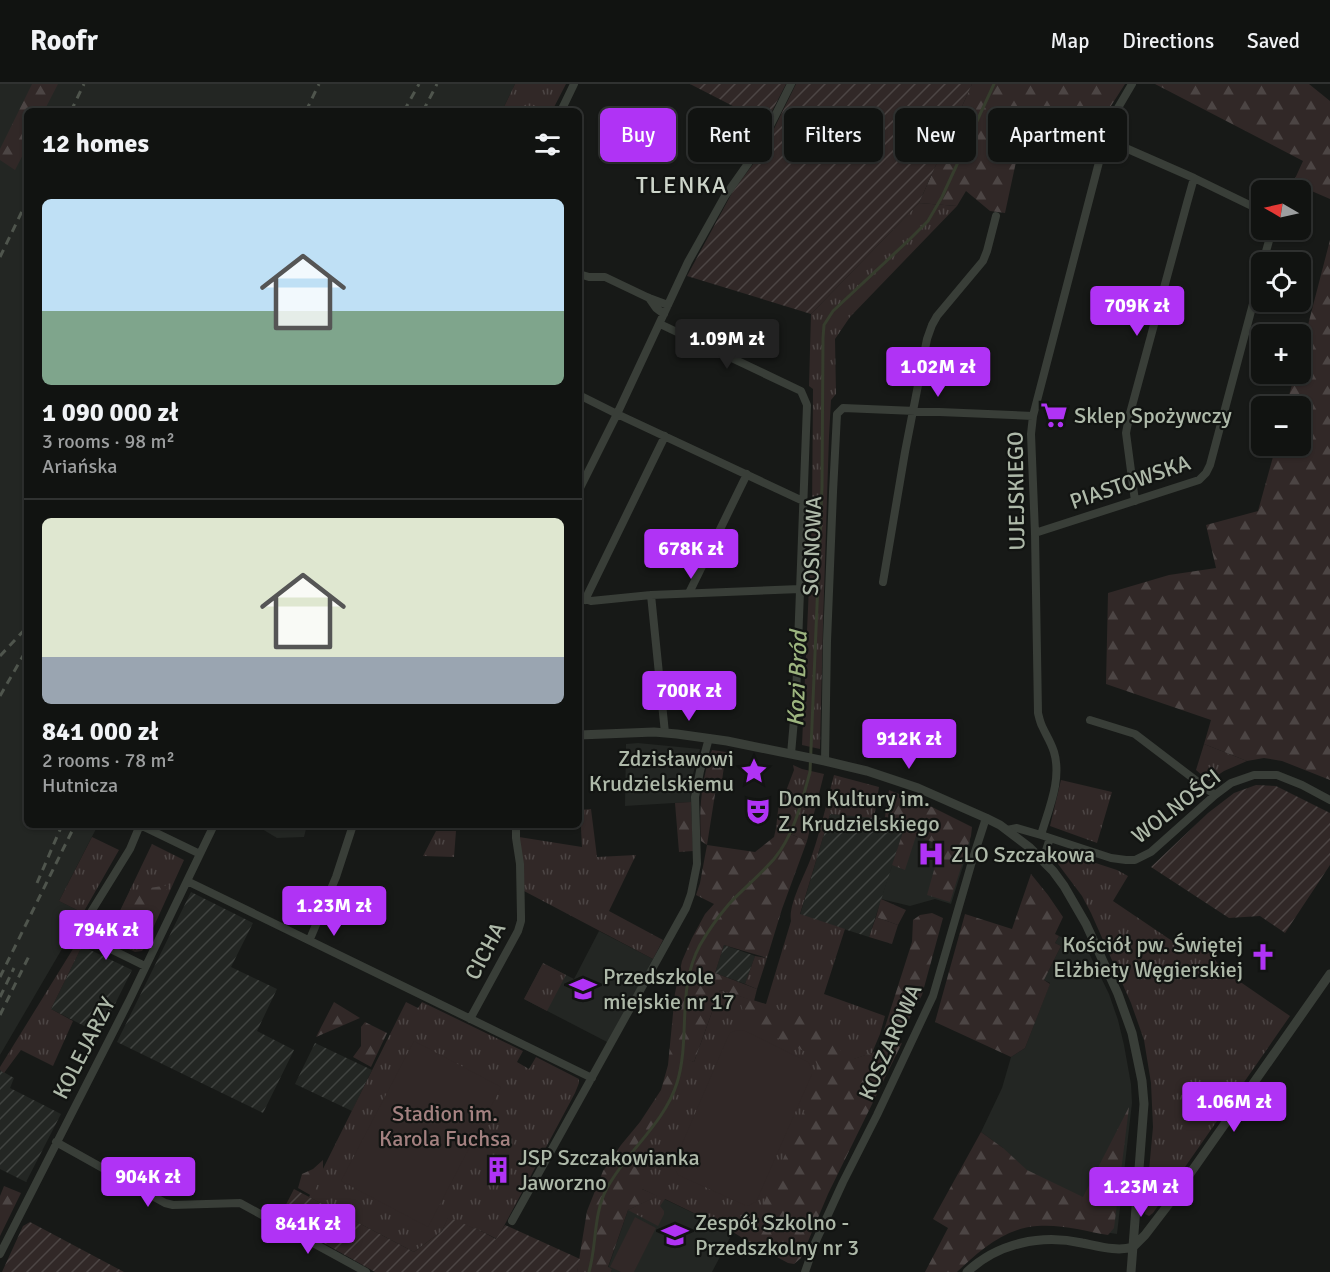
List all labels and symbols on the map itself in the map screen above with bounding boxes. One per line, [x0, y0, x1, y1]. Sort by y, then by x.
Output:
district label: TLENKA [636, 170, 728, 200]
north arrow [1251, 180, 1311, 240]
pin: 709K zł [1082, 286, 1192, 337]
pin: 1.09M zł [665, 319, 789, 370]
pin: 1.02M zł [876, 347, 1000, 398]
supermarket icon: Sklep Spożywczy [1039, 400, 1069, 430]
place label: Sklep Spożywczy [1074, 402, 1233, 429]
street label: UJEJSKIEGO [1001, 431, 1031, 551]
street label: PIASTOWSKA [1066, 449, 1194, 515]
street label: SOSNOWA [797, 495, 827, 596]
pin: 678K zł [636, 529, 746, 580]
water label: Kozi Bród [780, 627, 814, 728]
pin: 700K zł [634, 671, 744, 722]
pin: 912K zł [854, 719, 964, 770]
place label: Zdzisławowi Krudzielskiemu [589, 745, 734, 797]
place icon: Zdzisławowi Krudzielskiemu [739, 756, 769, 786]
street label: WOLNOŚCI [1126, 763, 1226, 849]
place label: Dom Kultury im. Z. Krudzielskiego [778, 785, 940, 837]
theatre icon: Dom Kultury im. Z. Krudzielskiego [743, 796, 773, 826]
hospital icon: ZLO Szczakowa [916, 839, 946, 869]
place label: ZLO Szczakowa [951, 841, 1095, 868]
pin: 1.23M zł [272, 886, 396, 937]
pin: 794K zł [51, 910, 161, 961]
street label: CICHA [459, 917, 512, 984]
place label: Kościół pw. Świętej Elżbiety Węgierskiej [1053, 931, 1243, 983]
church icon: Kościół pw. Świętej Elżbiety Węgierskiej [1248, 942, 1278, 972]
place label: Przedszkole miejskie nr 17 [603, 963, 735, 1015]
school or university icon: Przedszkole miejskie nr 17 [568, 974, 598, 1004]
street label: KOSZAROWA [852, 979, 928, 1104]
street label: KOLEJARZY [47, 993, 121, 1103]
pin: 1.06M zł [1172, 1082, 1296, 1133]
park label: Stadion im. Karola Fuchsa [379, 1100, 511, 1152]
place label: JSP Szczakowianka Jaworzno [518, 1144, 700, 1196]
building icon: JSP Szczakowianka Jaworzno [483, 1155, 513, 1185]
pin: 904K zł [93, 1157, 203, 1208]
pin: 1.23M zł [1079, 1167, 1203, 1218]
pin: 841K zł [253, 1204, 363, 1255]
place label: Zespół Szkolno - Przedszkolny nr 3 [695, 1209, 859, 1261]
school or university icon: Zespół Szkolno - Przedszkolny nr 3 [660, 1220, 690, 1250]

